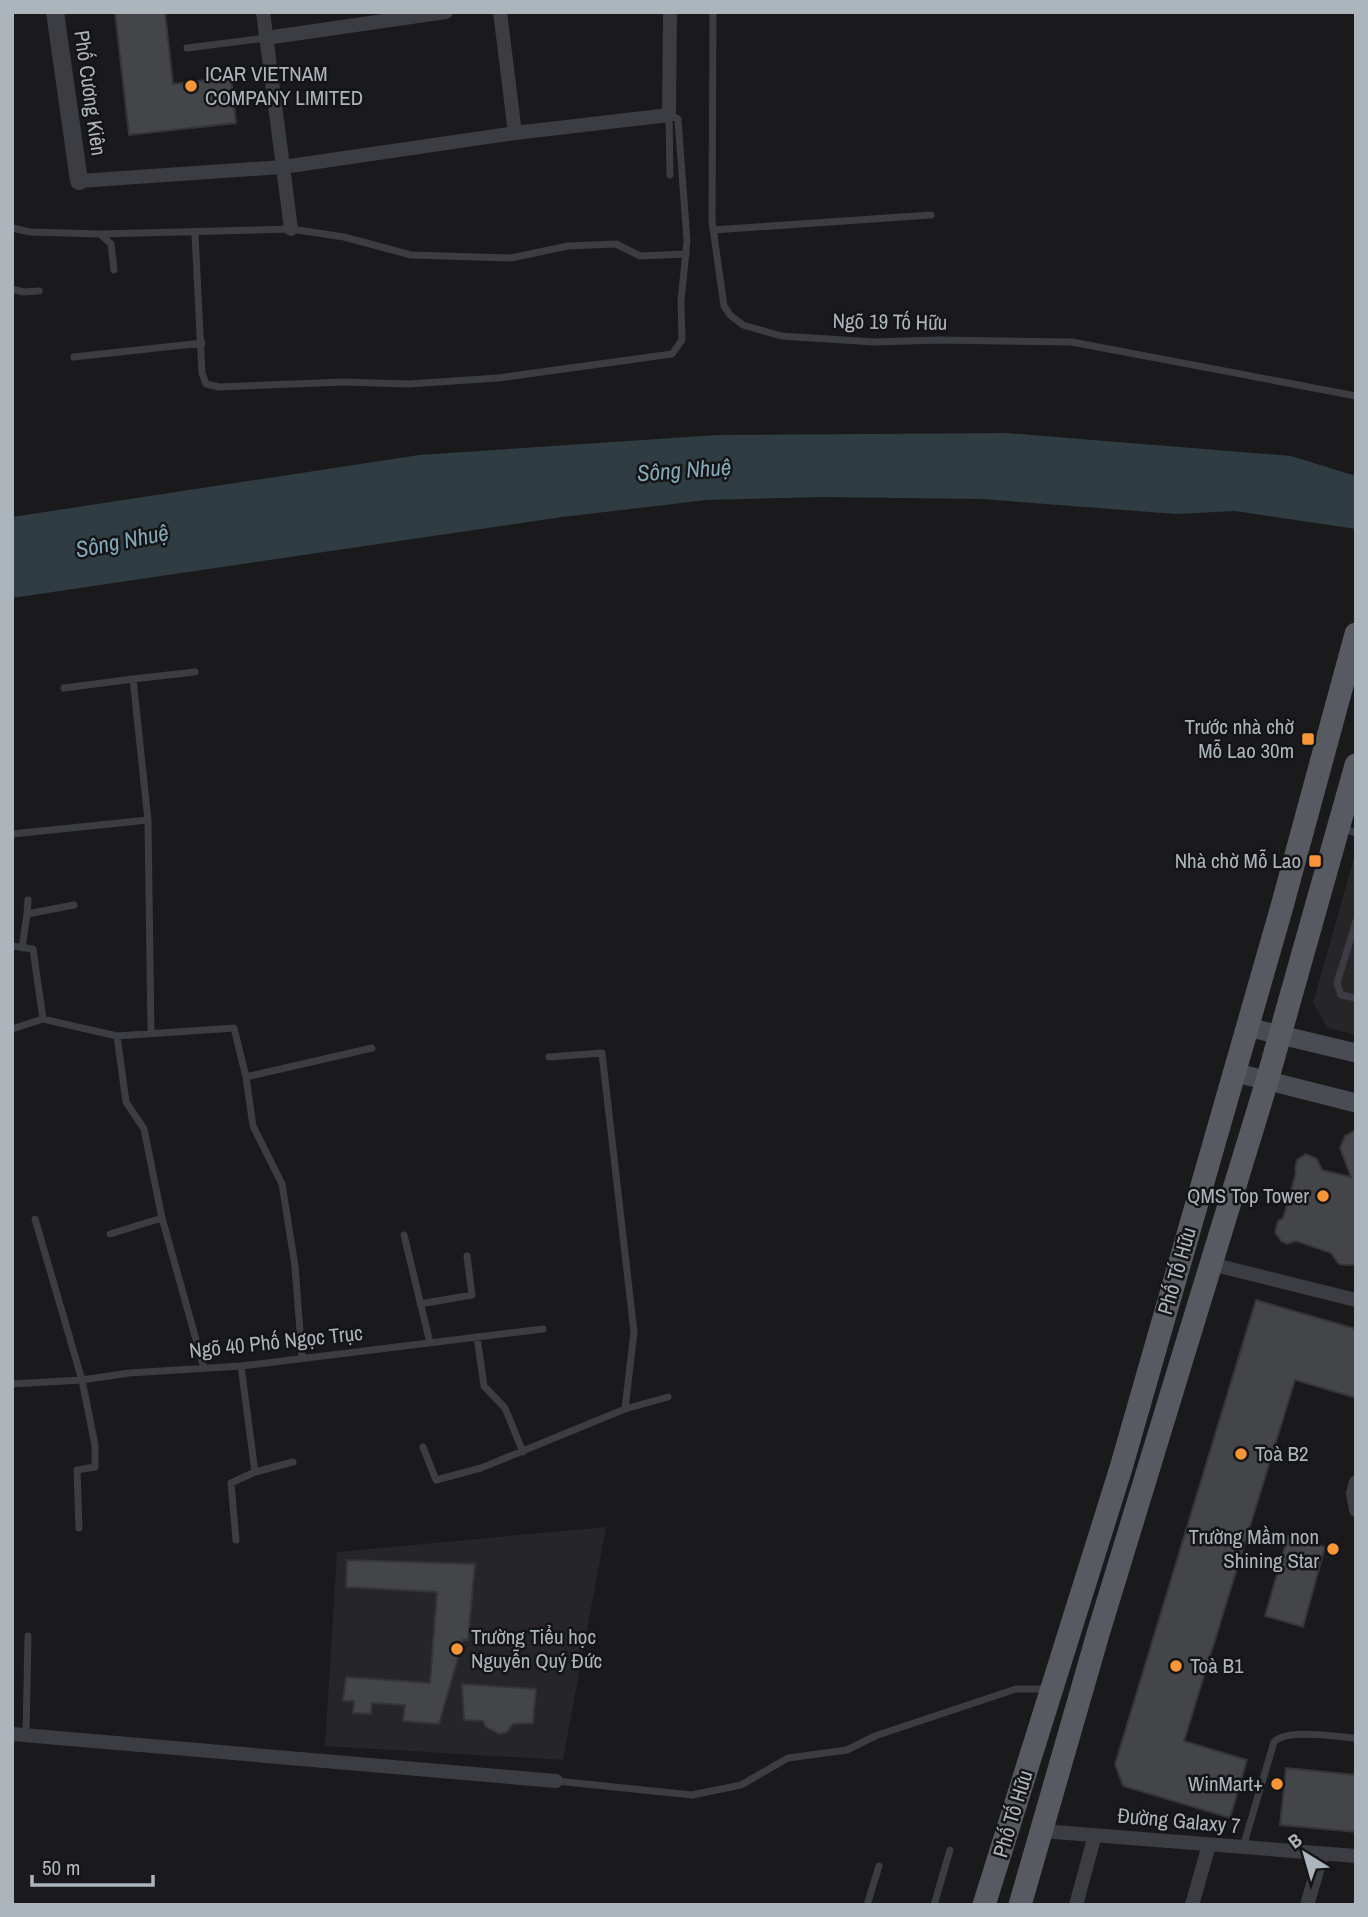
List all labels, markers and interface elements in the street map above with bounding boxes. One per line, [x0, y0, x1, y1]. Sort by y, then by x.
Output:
street label: Phố Cương Kiên [67, 28, 114, 158]
place label: ICAR VIETNAM COMPANY LIMITED [205, 59, 363, 112]
marker: ICAR VIETNAM COMPANY LIMITED [183, 78, 199, 94]
street label: Ngõ 19 Tố Hữu [832, 306, 948, 337]
water label: Sông Nhuệ [636, 451, 732, 488]
water label: Sông Nhuệ [73, 516, 171, 565]
place label: Trước nhà chờ Mỗ Lao 30m [1185, 712, 1294, 765]
marker: Trước nhà chờ Mỗ Lao 30m [1300, 731, 1316, 747]
place label: Nhà chờ Mỗ Lao [1175, 846, 1301, 875]
marker: Nhà chờ Mỗ Lao [1307, 853, 1323, 869]
place label: QMS Top Tower [1187, 1181, 1309, 1210]
marker: QMS Top Tower [1315, 1188, 1331, 1204]
street label: Phố Tố Hữu [1150, 1224, 1203, 1318]
street label: Ngõ 40 Phố Ngọc Trục [188, 1318, 364, 1365]
place label: Toà B2 [1255, 1439, 1309, 1468]
marker: Toà B2 [1233, 1446, 1249, 1462]
place label: Trường Mầm non Shining Star [1189, 1522, 1319, 1575]
marker: Trường Mầm non Shining Star [1325, 1541, 1341, 1557]
place label: Trường Tiểu học Nguyễn Quý Đức [471, 1622, 602, 1675]
marker: Trường Tiểu học Nguyễn Quý Đức [449, 1641, 465, 1657]
place label: Toà B1 [1190, 1651, 1244, 1680]
marker: Toà B1 [1168, 1658, 1184, 1674]
street label: Phố Tố Hữu [986, 1767, 1040, 1861]
place label: WinMart+ [1188, 1769, 1263, 1798]
marker: WinMart+ [1269, 1776, 1285, 1792]
street label: Đường Galaxy 7 [1116, 1801, 1242, 1840]
north arrow [1270, 1819, 1340, 1889]
text: B [1282, 1827, 1307, 1854]
scale bar [32, 1843, 152, 1887]
text: 50 m [42, 1853, 80, 1882]

